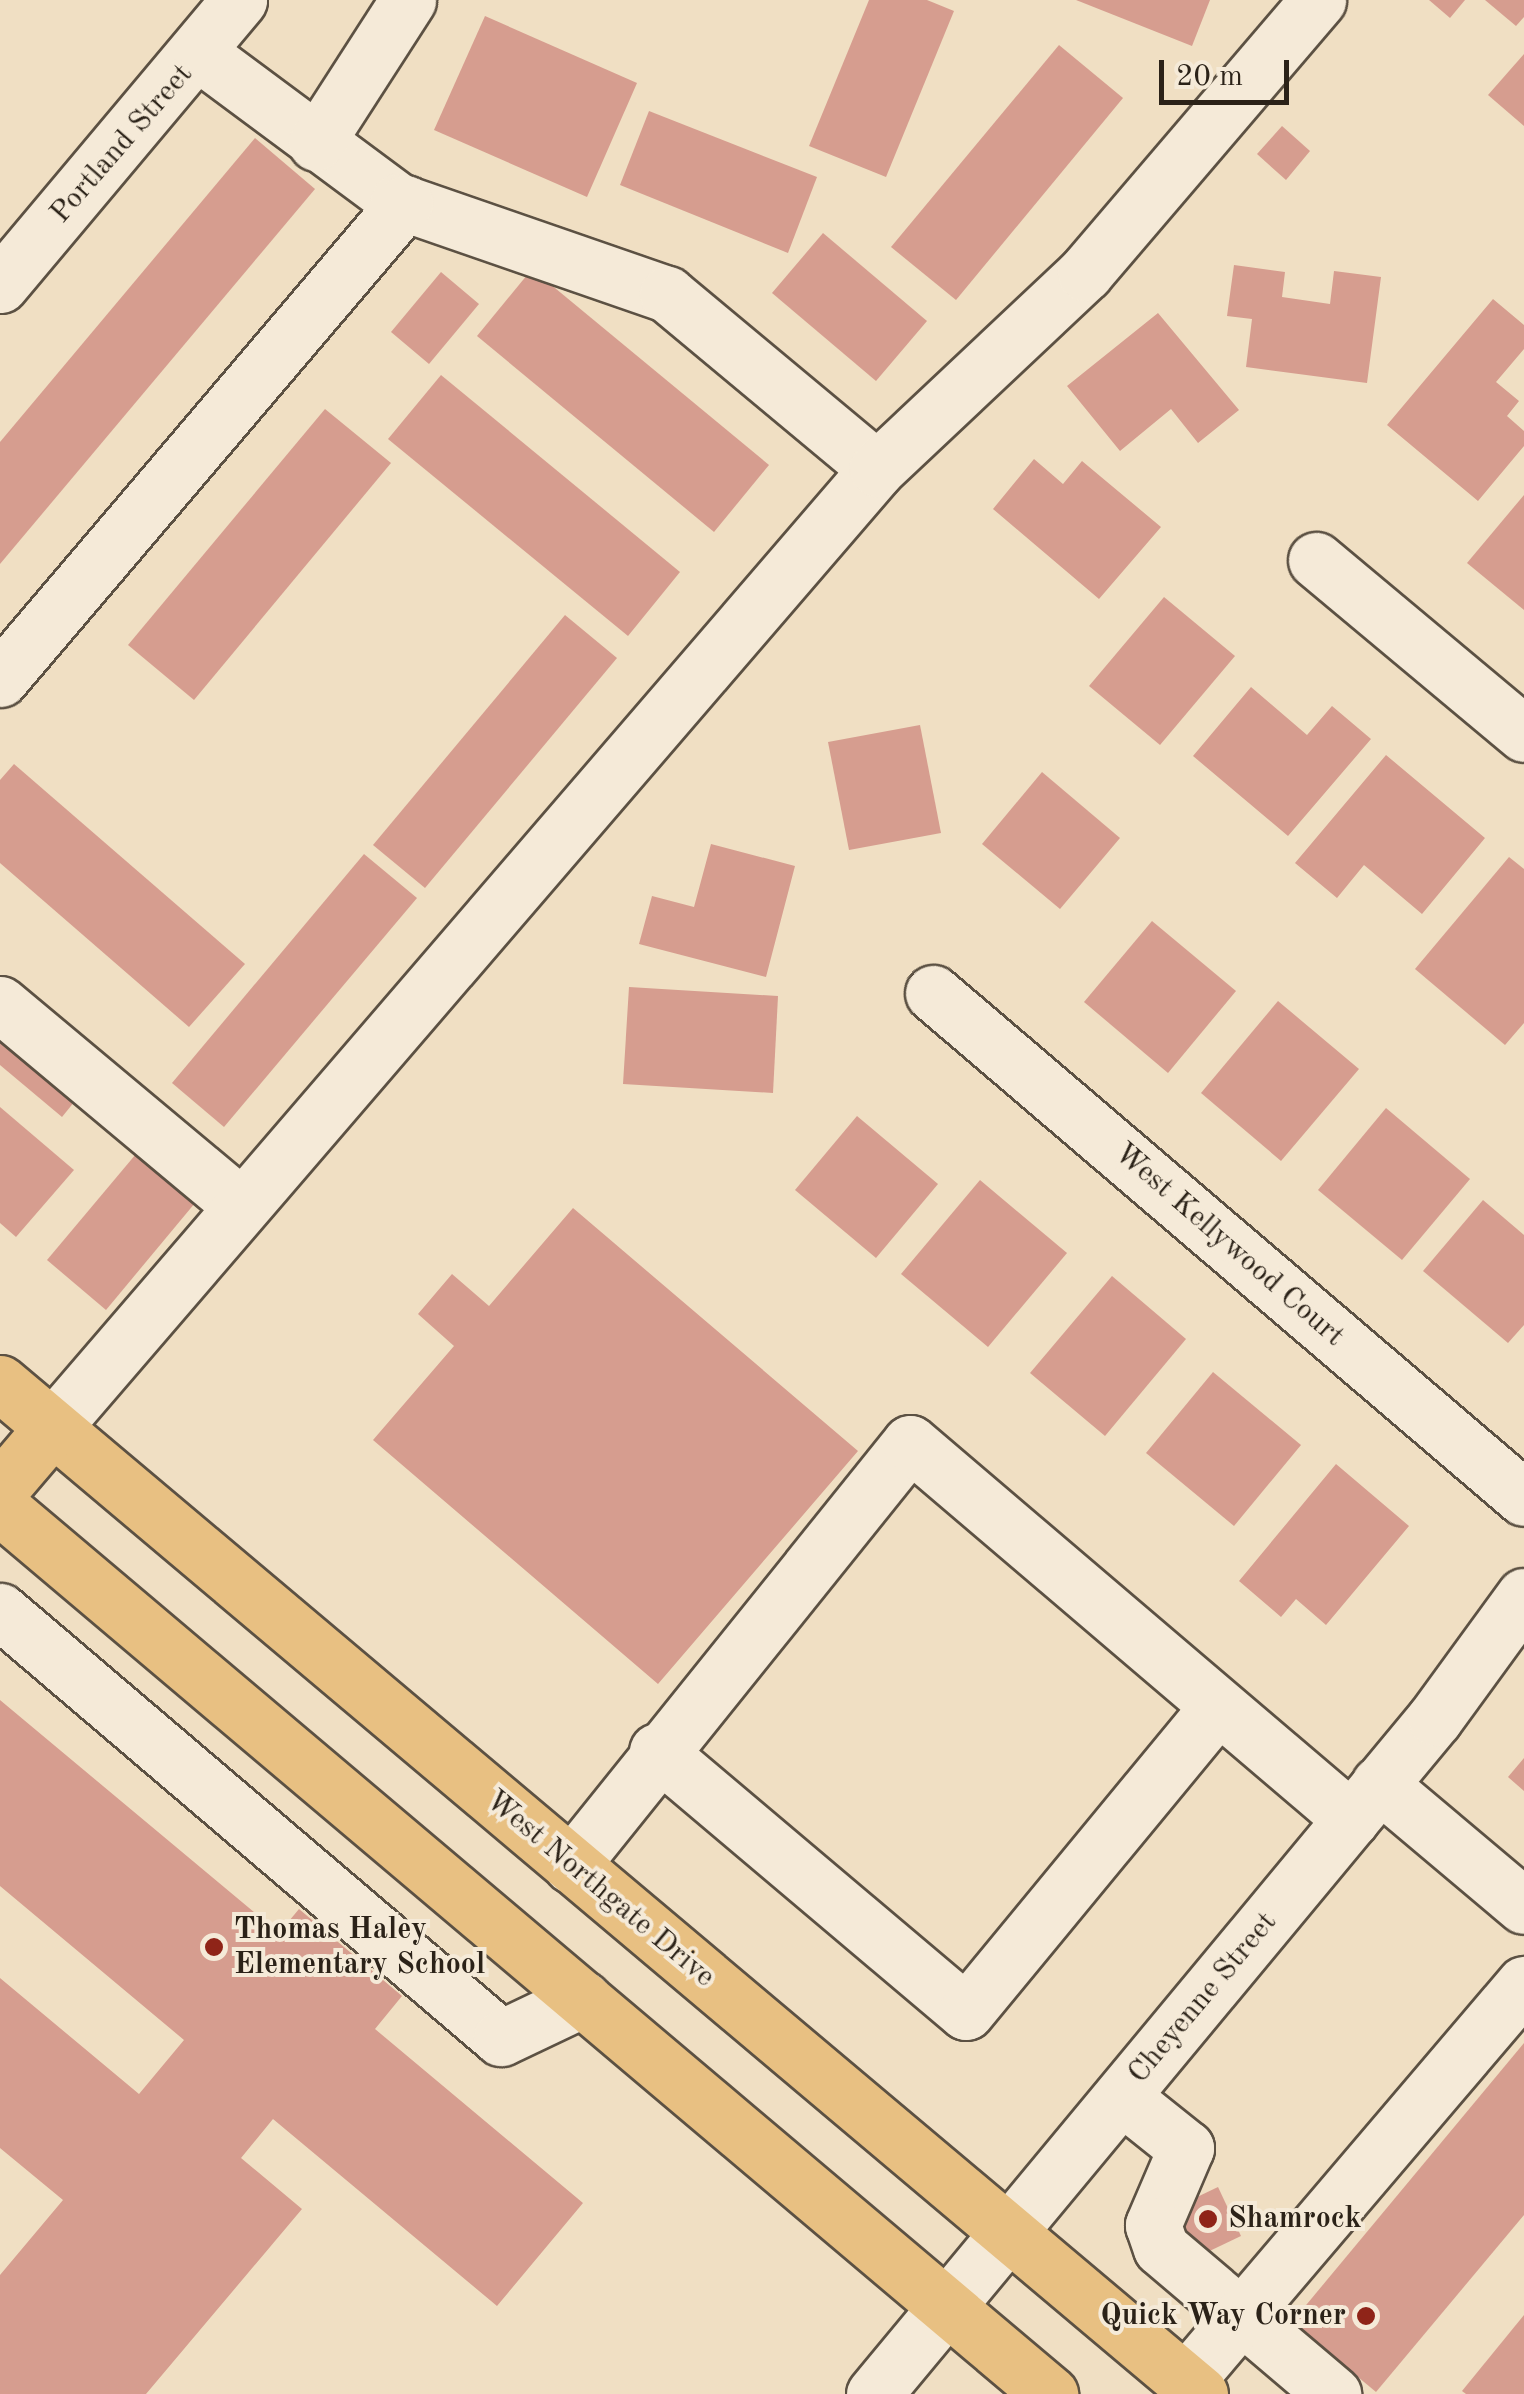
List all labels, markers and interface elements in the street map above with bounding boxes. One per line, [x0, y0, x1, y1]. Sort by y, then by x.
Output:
scale bar [1164, 40, 1294, 102]
street label: Portland Street [43, 57, 201, 231]
text: 20 m [1176, 62, 1243, 92]
street label: West Kellywood Court [1107, 1135, 1351, 1355]
street label: West Northgate Drive [478, 1783, 722, 1995]
street label: Cheyenne Street [1121, 1905, 1285, 2091]
place label: Thomas Haley Elementary School [234, 1912, 485, 1982]
marker: Thomas Haley Elementary School [203, 1936, 225, 1958]
place label: Shamrock [1228, 2201, 1362, 2237]
marker: Shamrock [1197, 2208, 1219, 2230]
place label: Quick Way Corner [1100, 2298, 1346, 2334]
marker: Quick Way Corner [1355, 2305, 1377, 2327]

